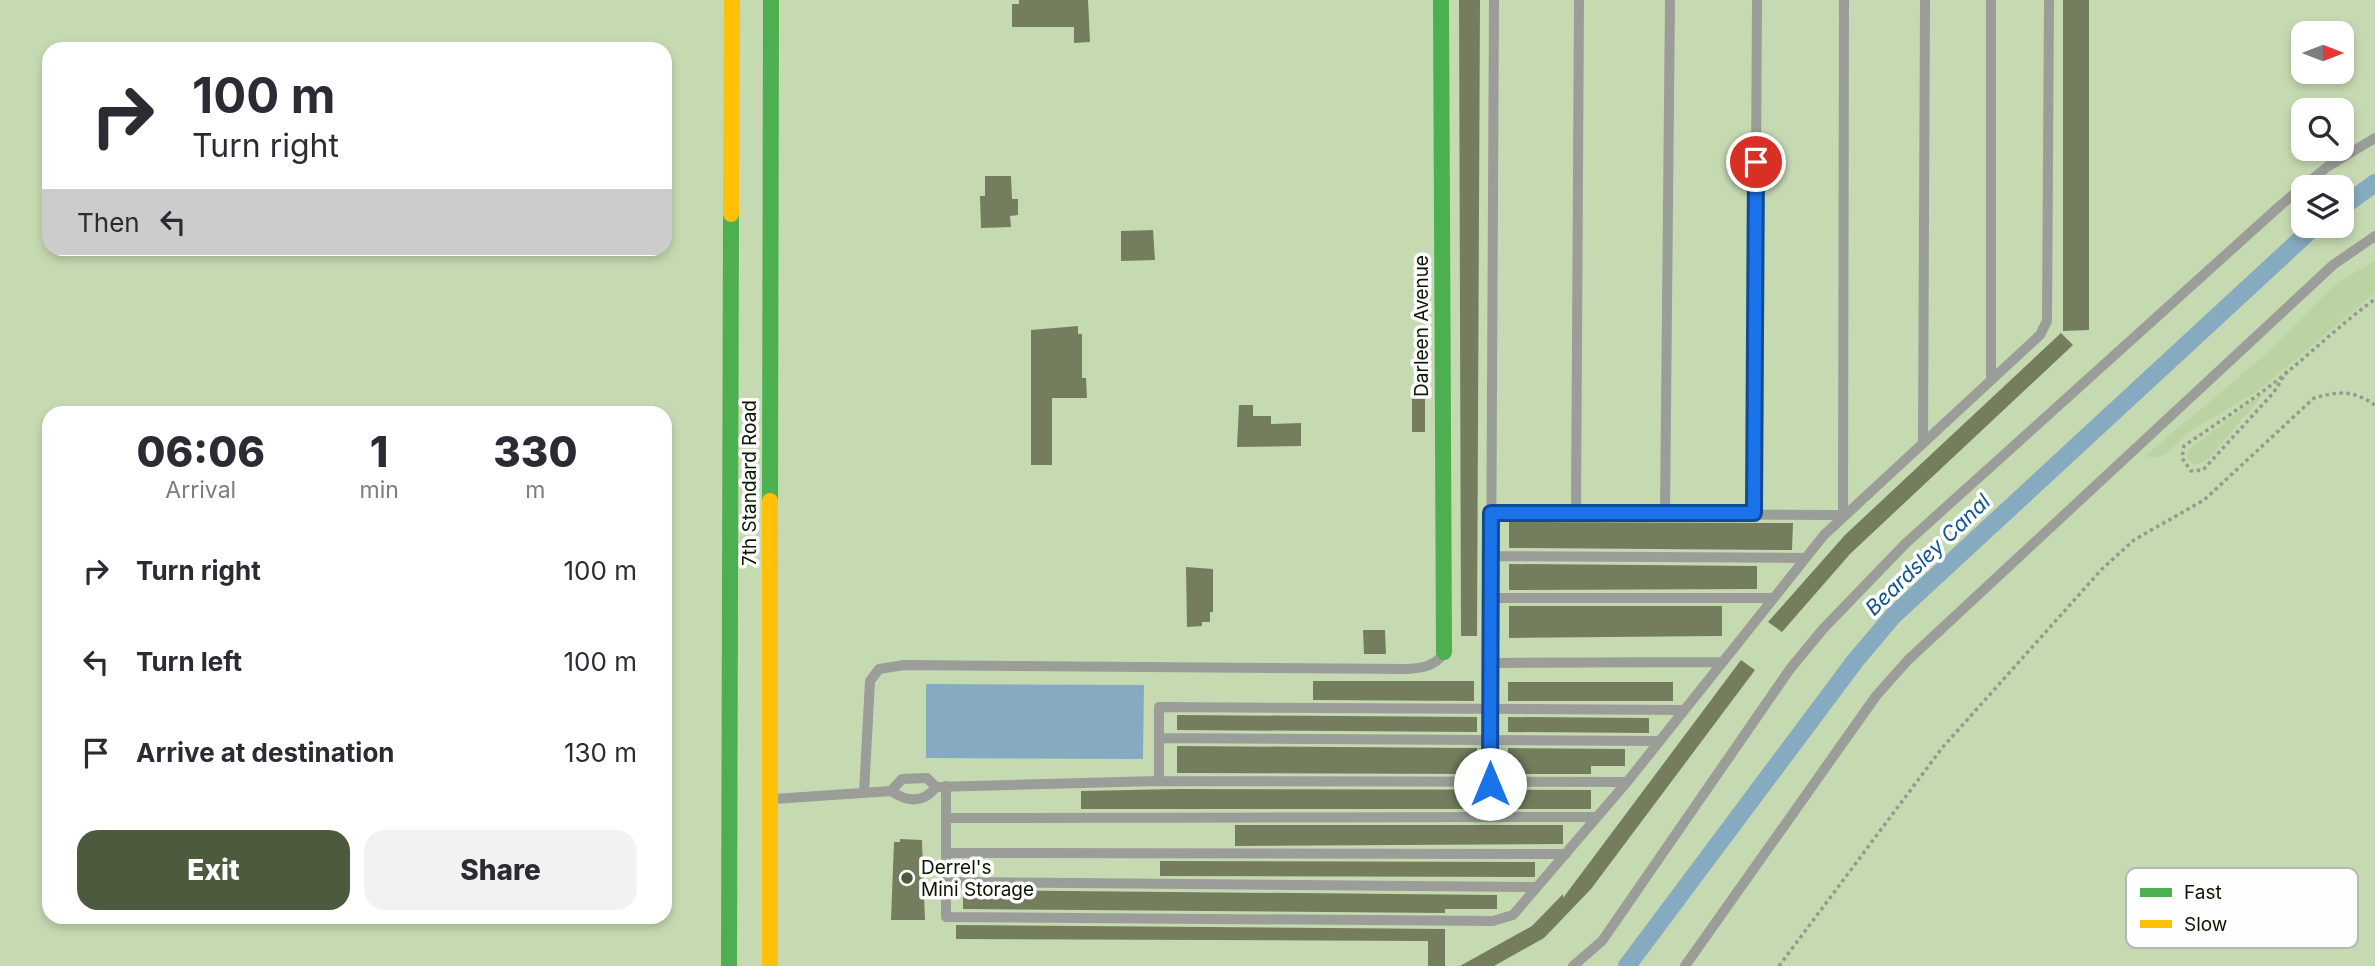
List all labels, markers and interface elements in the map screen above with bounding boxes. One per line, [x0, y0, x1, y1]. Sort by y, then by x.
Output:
north arrow [2291, 21, 2354, 84]
map controls [2291, 21, 2354, 238]
text: 100 m [192, 66, 336, 125]
icon: right [77, 70, 168, 161]
button: search [2291, 98, 2354, 161]
text: Turn right [192, 126, 339, 165]
pin [1726, 132, 1786, 192]
icon: arrive [1737, 143, 1775, 181]
button: layers [2291, 175, 2354, 238]
icon: left [154, 203, 192, 241]
text: Then [77, 207, 140, 238]
street label: Darleen Avenue [1410, 255, 1433, 397]
street label: 7th Standard Road [738, 400, 761, 566]
text: 06:06 [136, 426, 265, 477]
text: 1 [370, 426, 388, 477]
text: 330 [493, 426, 578, 477]
text: Arrival [165, 476, 236, 504]
text: min [359, 476, 399, 504]
text: m [525, 476, 545, 504]
water label: Beardsley Canal [1860, 488, 1996, 620]
icon: right [77, 552, 115, 590]
text: Turn right [136, 555, 261, 586]
text: 100 m [564, 555, 637, 586]
icon: left [77, 643, 115, 681]
text: Turn left [136, 646, 242, 677]
text: 100 m [564, 646, 637, 677]
icon: arrive [77, 734, 115, 772]
text: Arrive at destination [136, 737, 395, 768]
text: 130 m [564, 737, 637, 768]
position arrow [1453, 747, 1527, 821]
button: Exit [77, 830, 350, 910]
button: Share [364, 830, 637, 910]
place label: Derrel's Mini Storage [921, 856, 1034, 901]
legend [2126, 868, 2358, 948]
marker: Derrel's Mini Storage [899, 870, 915, 886]
text: Fast [2184, 881, 2222, 904]
text: Slow [2184, 913, 2227, 936]

